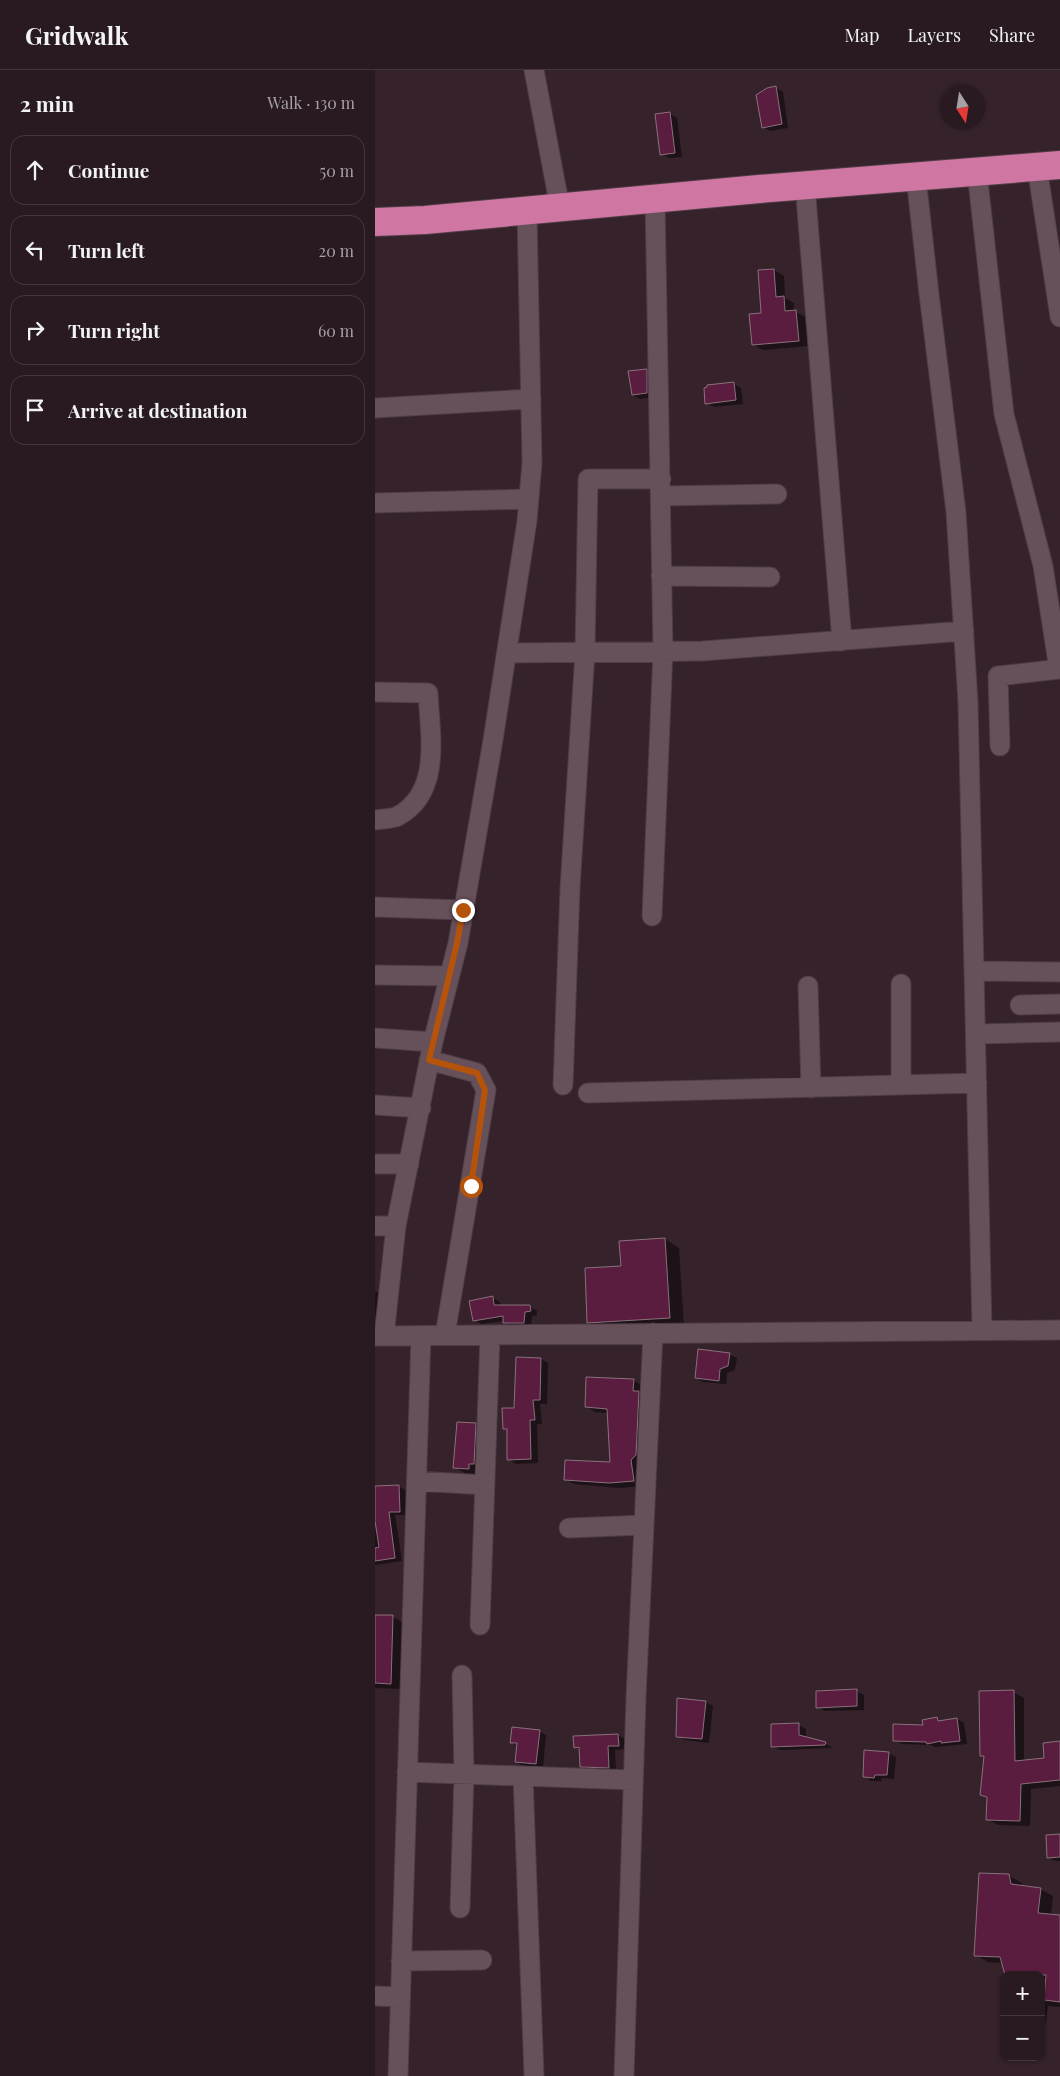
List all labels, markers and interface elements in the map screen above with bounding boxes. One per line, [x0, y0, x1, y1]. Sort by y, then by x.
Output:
text: Gridwalk [25, 19, 128, 51]
text: Map [844, 23, 879, 47]
text: Layers [907, 23, 961, 47]
text: Share [989, 23, 1035, 47]
north arrow [940, 85, 985, 130]
text: 2 min [20, 89, 74, 117]
text: Walk · 130 m [267, 92, 355, 113]
icon: ahead [21, 156, 49, 184]
text: Continue [68, 157, 149, 183]
text: 50 m [320, 160, 354, 181]
icon: left [21, 236, 49, 264]
text: Turn left [68, 237, 145, 263]
text: 20 m [319, 240, 354, 261]
icon: right [21, 316, 49, 344]
text: Turn right [68, 317, 160, 343]
text: 60 m [318, 320, 354, 341]
icon: arrive [21, 396, 49, 424]
text: Arrive at destination [68, 397, 248, 423]
route end [452, 899, 475, 922]
route start [460, 1175, 483, 1198]
map controls [1000, 1971, 1045, 2061]
button: + [1000, 1971, 1045, 2016]
button: − [1000, 2016, 1045, 2061]

